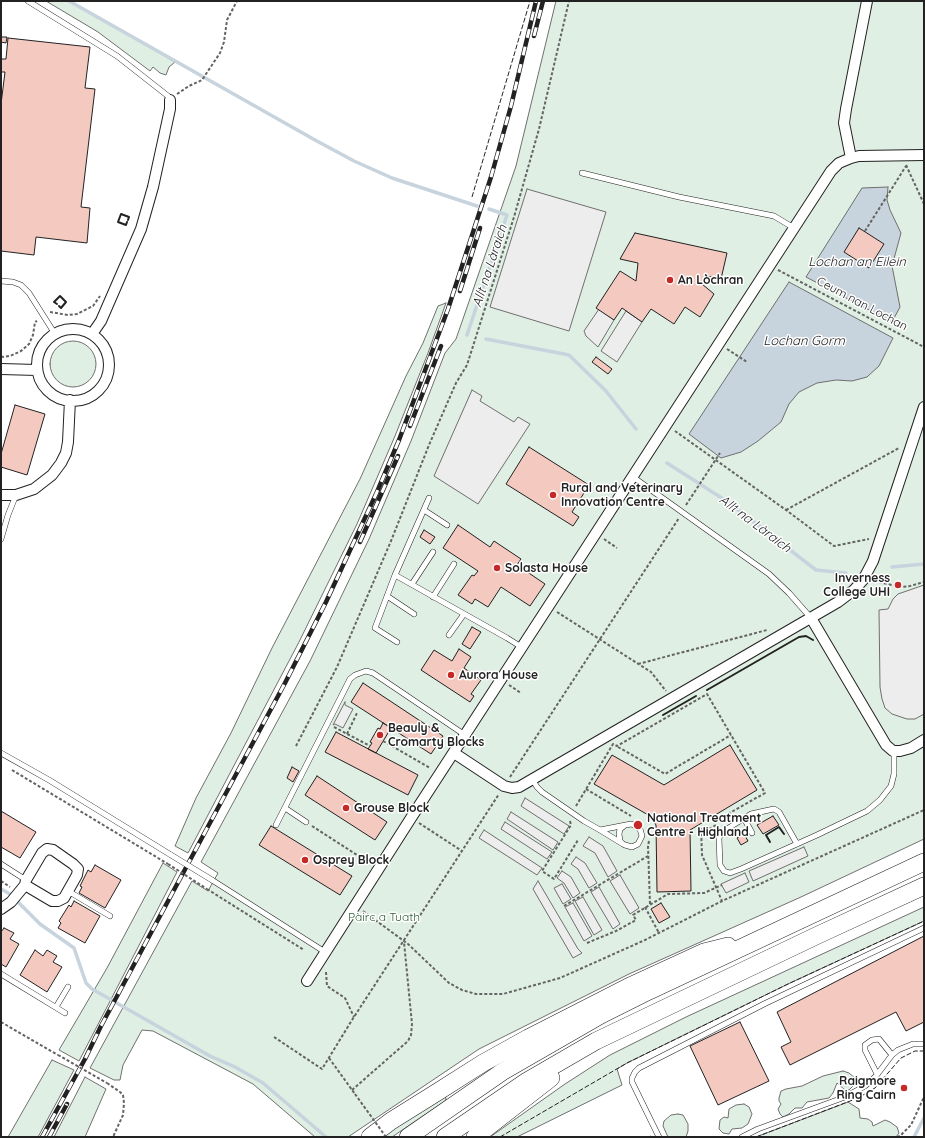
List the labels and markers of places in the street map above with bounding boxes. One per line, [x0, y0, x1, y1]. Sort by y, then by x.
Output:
place label: An Lòchran [678, 273, 743, 287]
marker: An Lòchran [665, 275, 675, 285]
place label: Rural and Veterinary Innovation Centre [561, 481, 683, 509]
marker: Rural and Veterinary Innovation Centre [548, 490, 558, 500]
place label: Solasta House [505, 561, 588, 575]
marker: Solasta House [492, 563, 502, 573]
place label: Inverness College UHI [823, 571, 890, 599]
marker: Inverness College UHI [893, 580, 903, 590]
place label: Aurora House [459, 668, 538, 682]
marker: Aurora House [446, 670, 456, 680]
place label: Beauly & Cromarty Blocks [388, 721, 484, 749]
marker: Beauly & Cromarty Blocks [375, 730, 385, 740]
place label: Grouse Block [354, 801, 430, 815]
marker: Grouse Block [341, 803, 351, 813]
place label: National Treatment Centre - Highland [647, 811, 761, 839]
marker: National Treatment Centre - Highland [632, 819, 644, 831]
place label: Osprey Block [313, 853, 389, 867]
marker: Osprey Block [300, 855, 310, 865]
place label: Raigmore Ring Cairn [837, 1074, 896, 1102]
marker: Raigmore Ring Cairn [899, 1083, 909, 1093]

